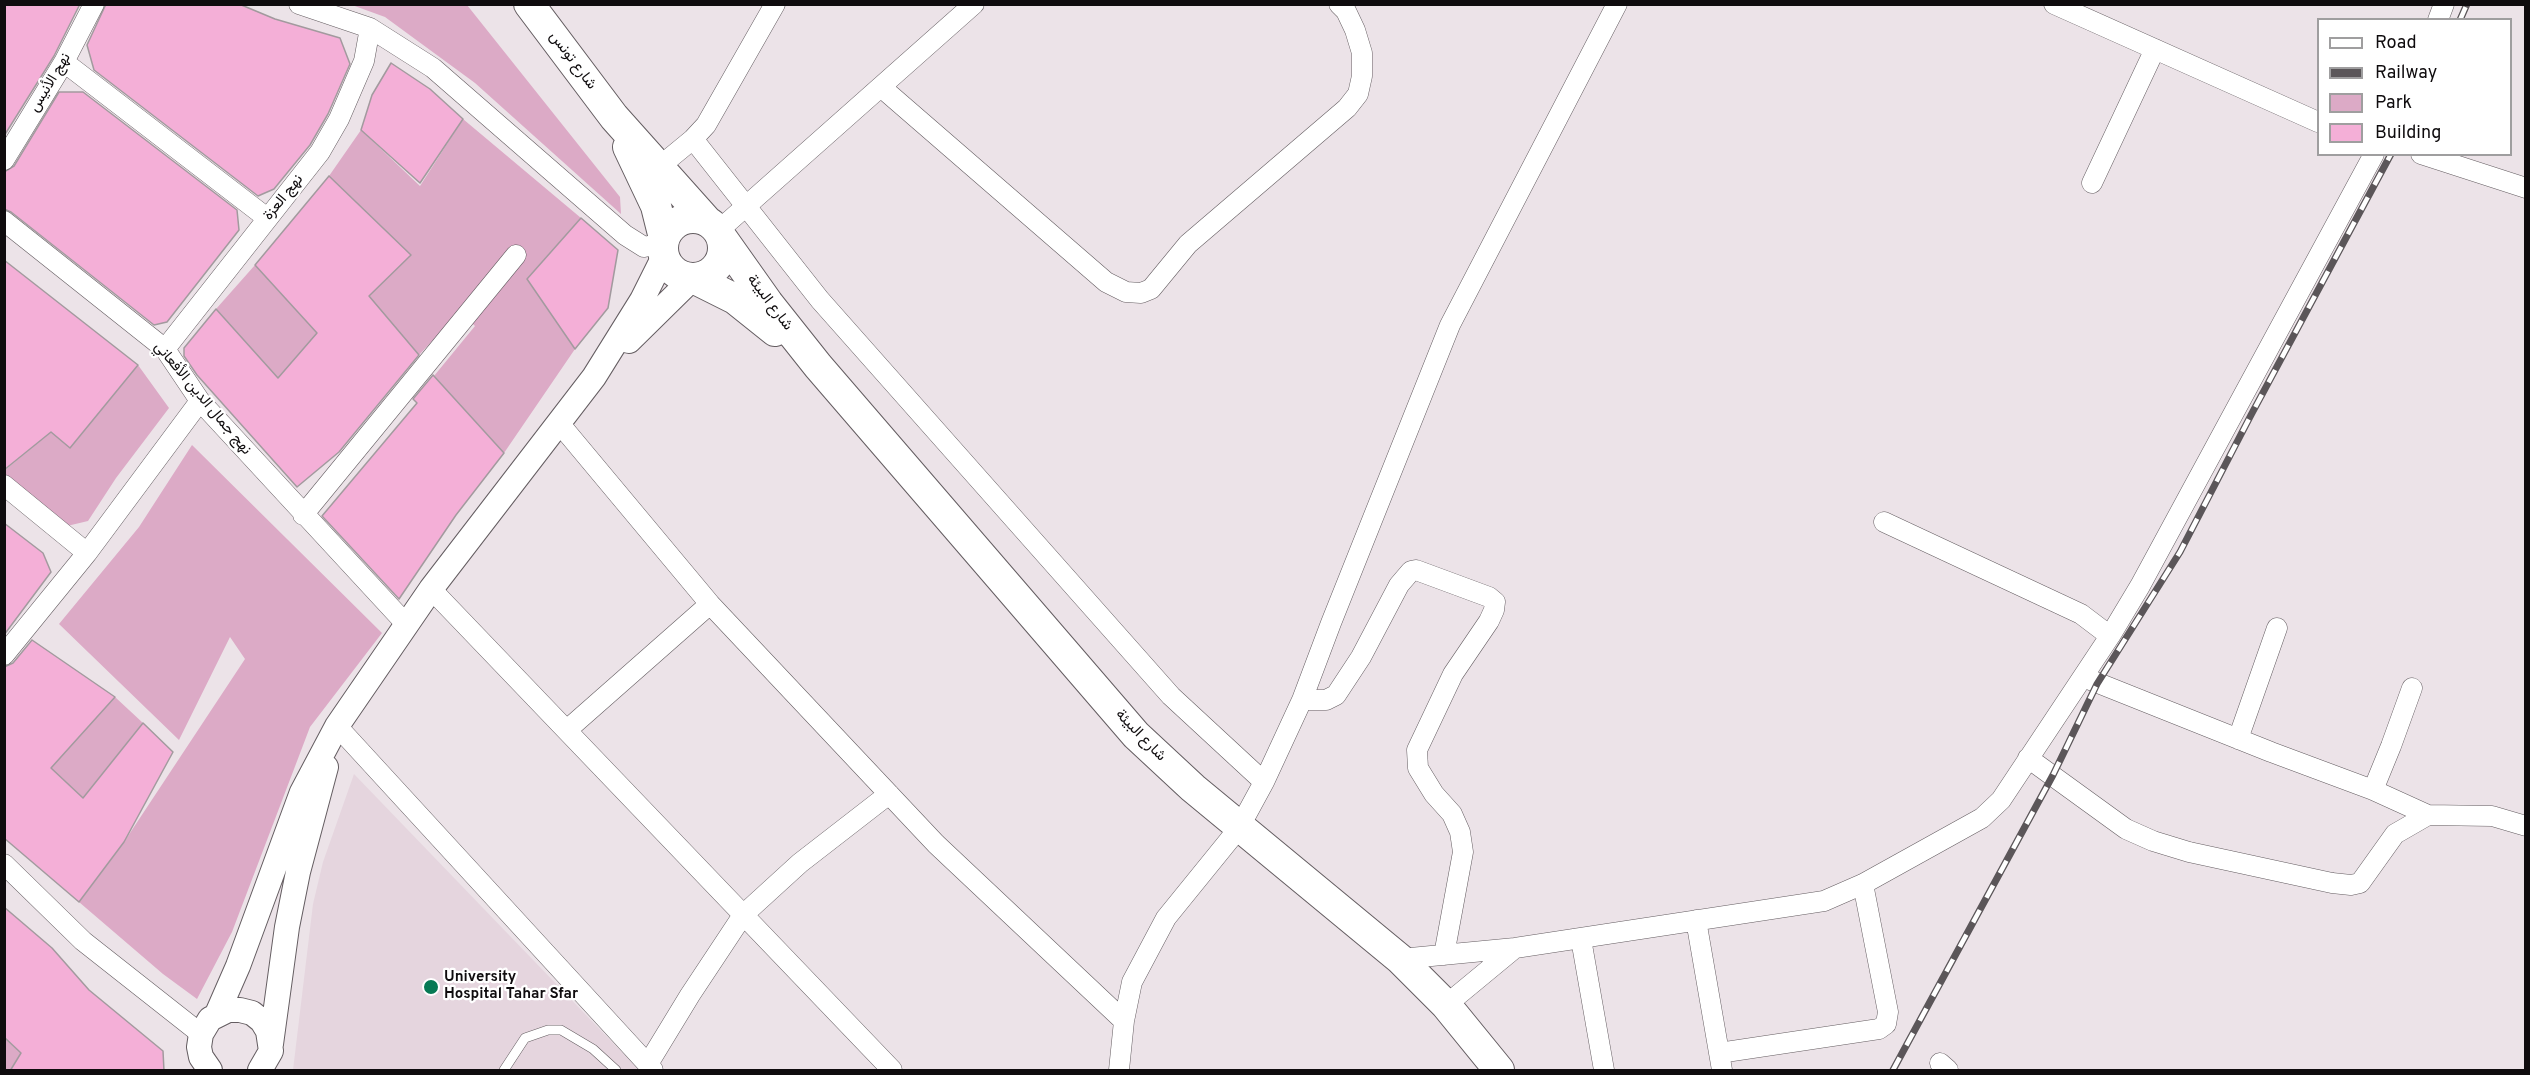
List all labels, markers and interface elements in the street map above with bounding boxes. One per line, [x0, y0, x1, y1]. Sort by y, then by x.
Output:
legend [2317, 18, 2512, 156]
street label: شارع تونس [544, 29, 600, 93]
text: Road [2375, 32, 2417, 55]
street label: نهج الأنيس [26, 50, 76, 116]
text: Railway [2375, 62, 2437, 85]
text: Park [2375, 92, 2412, 115]
text: Building [2375, 122, 2441, 145]
street label: نهج العزة [260, 172, 308, 224]
street label: شارع البيئة [742, 272, 796, 334]
street label: نهج جمال الدين الأفعاني [149, 339, 255, 459]
street label: شارع البيئة [1111, 706, 1169, 766]
place label: University Hospital Tahar Sfar [444, 969, 578, 1004]
marker: University Hospital Tahar Sfar [422, 978, 440, 996]

